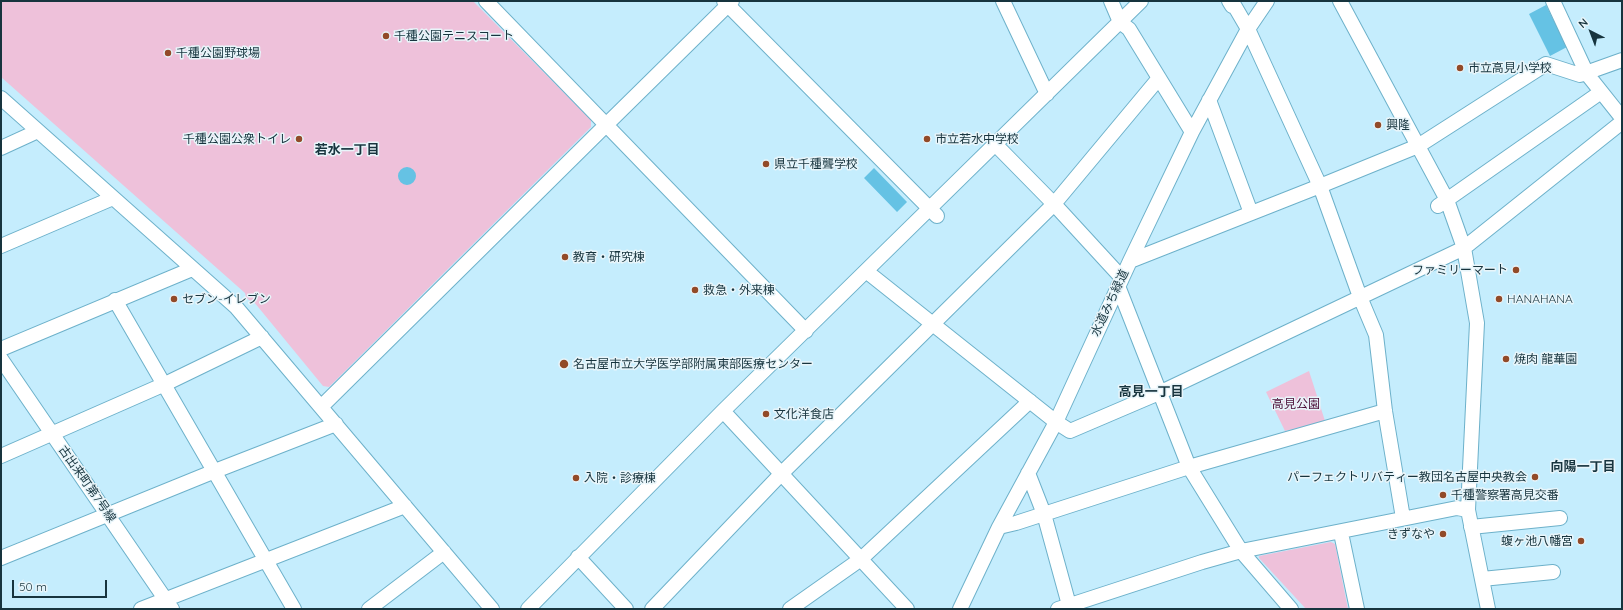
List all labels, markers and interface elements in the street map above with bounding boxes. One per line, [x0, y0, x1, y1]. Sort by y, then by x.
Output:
north arrow [1571, 12, 1611, 52]
text: N [1575, 15, 1591, 31]
place label: 千種公園テニスコート [394, 29, 514, 43]
marker: 千種公園テニスコート [381, 31, 391, 41]
place label: 千種公園野球場 [176, 46, 260, 60]
marker: 千種公園野球場 [163, 48, 173, 58]
place label: 市立高見小学校 [1468, 61, 1552, 75]
marker: 市立高見小学校 [1455, 63, 1465, 73]
place label: 興隆 [1386, 118, 1410, 132]
marker: 興隆 [1373, 120, 1383, 130]
place label: 千種公園公衆トイレ [183, 132, 291, 146]
place label: 市立若水中学校 [935, 132, 1019, 146]
marker: 千種公園公衆トイレ [294, 134, 304, 144]
marker: 市立若水中学校 [922, 134, 932, 144]
district label: 若水一丁目 [315, 142, 379, 158]
place label: 県立千種聾学校 [774, 157, 858, 171]
marker: 県立千種聾学校 [761, 159, 771, 169]
place label: 教育・研究棟 [573, 250, 645, 264]
marker: 教育・研究棟 [560, 252, 570, 262]
place label: ファミリーマート [1412, 263, 1508, 277]
marker: ファミリーマート [1511, 265, 1521, 275]
street label: 水道みち緑道 [1088, 267, 1132, 339]
place label: 救急・外来棟 [703, 283, 775, 297]
marker: 救急・外来棟 [690, 285, 700, 295]
place label: セブン-イレブン [182, 292, 271, 306]
place label: HANAHANA [1507, 292, 1573, 306]
marker: セブン-イレブン [169, 294, 179, 304]
marker: HANAHANA [1494, 294, 1504, 304]
place label: 焼肉 龍華園 [1514, 352, 1577, 366]
marker: 焼肉 龍華園 [1501, 354, 1511, 364]
place label: 名古屋市立大学医学部附属東部医療センター [573, 357, 813, 371]
marker: 名古屋市立大学医学部附属東部医療センター [558, 358, 570, 370]
district label: 高見一丁目 [1119, 384, 1183, 400]
park label: 高見公園 [1272, 397, 1320, 411]
place label: 文化洋食店 [774, 407, 834, 421]
marker: 文化洋食店 [761, 409, 771, 419]
street label: 古出来町第7号線 [55, 443, 119, 525]
district label: 向陽一丁目 [1551, 459, 1615, 475]
place label: パーフェクトリバティー教団名古屋中央教会 [1287, 470, 1527, 484]
place label: 入院・診療棟 [584, 471, 656, 485]
marker: パーフェクトリバティー教団名古屋中央教会 [1530, 472, 1540, 482]
marker: 入院・診療棟 [571, 473, 581, 483]
place label: 千種警察署高見交番 [1451, 488, 1559, 502]
marker: 千種警察署高見交番 [1438, 490, 1448, 500]
place label: きずなや [1387, 527, 1435, 541]
marker: きずなや [1438, 529, 1448, 539]
place label: 蝮ヶ池八幡宮 [1501, 534, 1573, 548]
marker: 蝮ヶ池八幡宮 [1576, 536, 1586, 546]
scale bar [14, 572, 109, 598]
text: 50 m [19, 579, 47, 594]

